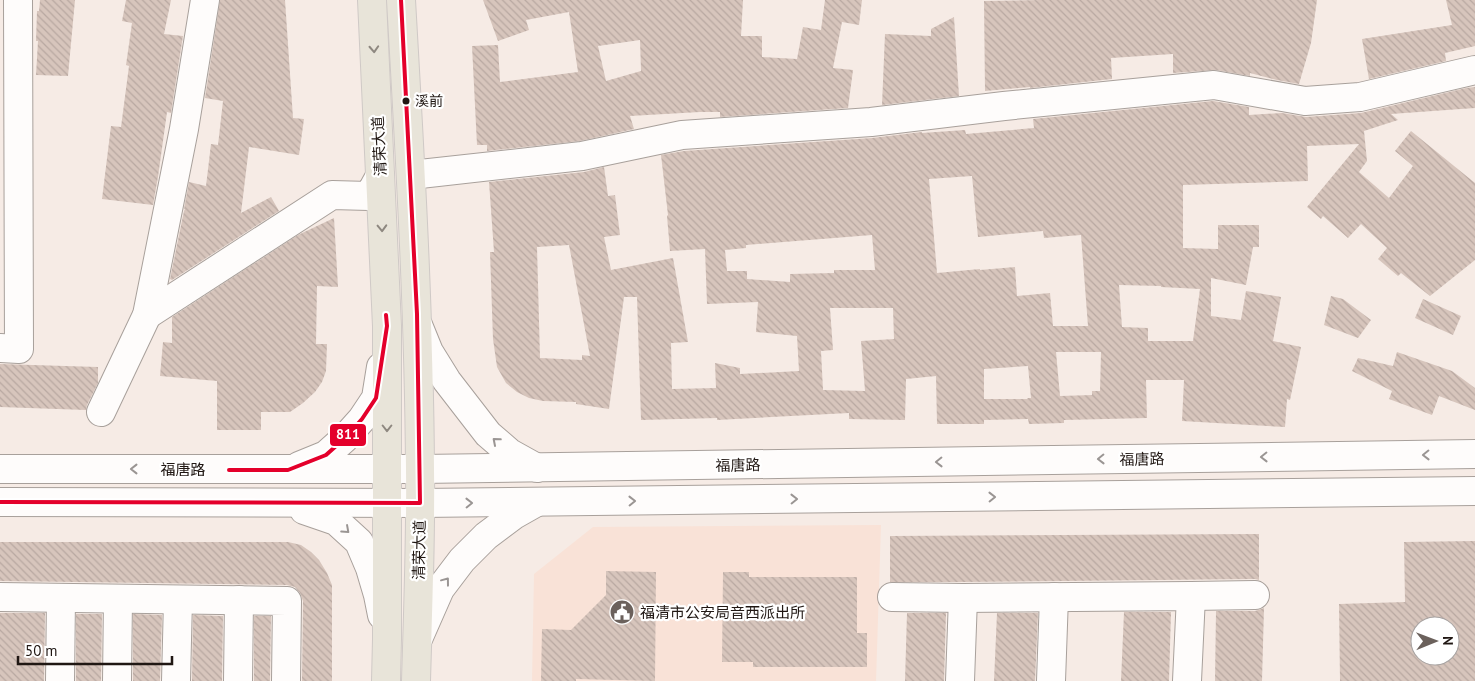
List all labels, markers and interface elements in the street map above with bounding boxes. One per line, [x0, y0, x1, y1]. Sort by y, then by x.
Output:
one-way arrow [369, 45, 379, 53]
place label: 溪前 [415, 92, 443, 110]
marker: 溪前 [401, 96, 411, 106]
street label: 清荣大道 [368, 116, 390, 176]
one-way arrow [377, 225, 388, 233]
line badge: 811 [329, 423, 367, 447]
one-way arrow [382, 424, 392, 432]
text: 811 [336, 425, 360, 443]
one-way arrow [493, 438, 502, 447]
street label: 福唐路 [1119, 449, 1165, 469]
one-way arrow [1422, 450, 1430, 460]
one-way arrow [1260, 452, 1268, 462]
one-way arrow [1097, 454, 1105, 465]
street label: 福唐路 [715, 455, 761, 475]
one-way arrow [935, 457, 942, 467]
street label: 福唐路 [160, 460, 206, 479]
one-way arrow [130, 464, 138, 474]
one-way arrow [988, 492, 996, 502]
one-way arrow [790, 494, 798, 504]
one-way arrow [628, 496, 636, 506]
one-way arrow [466, 498, 473, 508]
street label: 清荣大道 [409, 520, 429, 580]
one-way arrow [340, 524, 349, 533]
one-way arrow [440, 578, 448, 587]
public building icon: 福清市公安局音西派出所 [609, 599, 635, 625]
place label: 福清市公安局音西派出所 [640, 603, 805, 622]
north arrow [1410, 616, 1460, 666]
scale bar [18, 634, 171, 666]
text: N [1439, 636, 1457, 646]
text: 50 m [25, 641, 58, 660]

